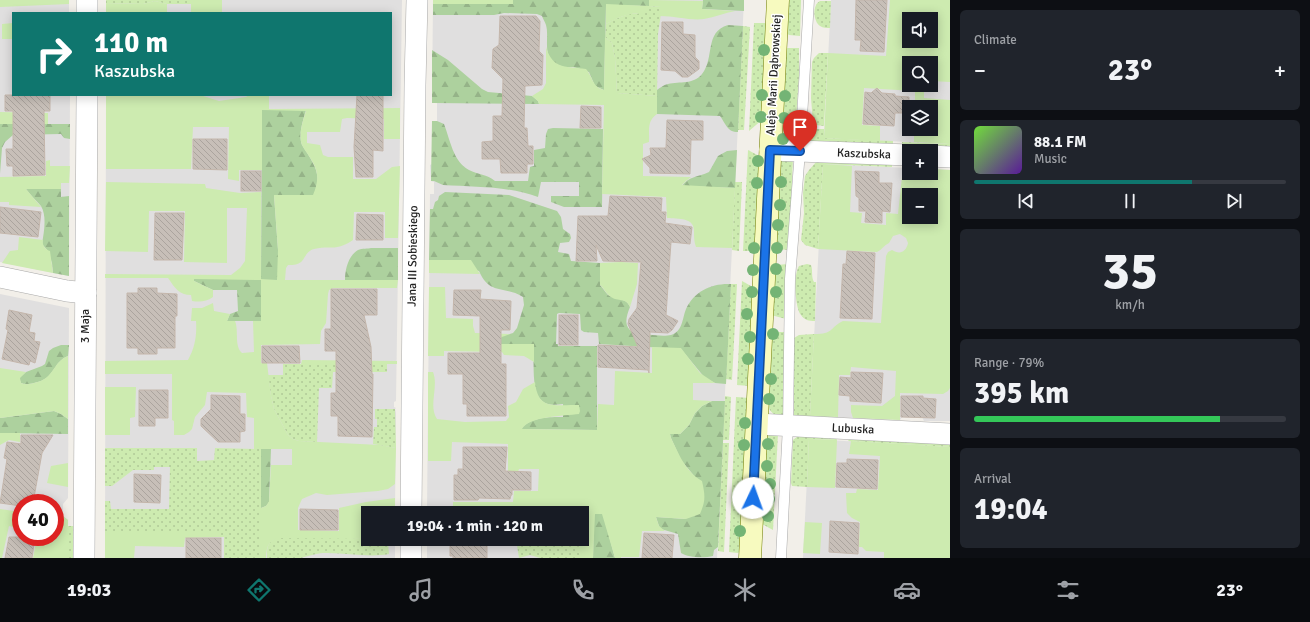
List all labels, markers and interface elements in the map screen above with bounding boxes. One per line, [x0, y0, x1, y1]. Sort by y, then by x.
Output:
map controls [902, 12, 938, 224]
button: sound [902, 12, 938, 48]
street label: Aleja Marii Dąbrowskiej [763, 14, 785, 136]
text: 110 m [94, 26, 168, 60]
icon: right [28, 28, 80, 80]
text: Climate [974, 32, 1017, 48]
text: 23° [1108, 52, 1152, 89]
button: search [902, 56, 938, 92]
text: − [974, 57, 986, 84]
text: + [1274, 57, 1286, 84]
text: Kaszubska [94, 60, 175, 82]
button: layers [902, 100, 938, 136]
pin [783, 110, 817, 151]
icon: arrive [789, 116, 811, 138]
text: 88.1 FM [1034, 133, 1086, 151]
button: + [902, 144, 938, 180]
street label: Kaszubska [837, 146, 891, 162]
text: Music [1034, 151, 1067, 167]
button: − [902, 188, 938, 224]
icon: previous [1015, 190, 1037, 212]
icon: pause [1119, 190, 1141, 212]
icon: next [1223, 190, 1245, 212]
street label: Jana III Sobieskiego [405, 205, 421, 307]
text: 35 [1102, 239, 1158, 303]
text: km/h [1115, 297, 1145, 313]
street label: 3 Maja [78, 309, 93, 343]
text: Range · 79% [974, 355, 1044, 371]
text: 395 km [974, 375, 1069, 412]
street label: Lubuska [831, 420, 875, 438]
text: Arrival [974, 471, 1011, 487]
position arrow [732, 477, 774, 519]
text: 19:04 [974, 491, 1048, 528]
speed limit sign: 40 [12, 494, 64, 546]
text: 19:04 · 1 min · 120 m [407, 517, 543, 535]
icon: directions [245, 576, 273, 604]
icon: music [407, 576, 435, 604]
icon: phone [569, 576, 597, 604]
icon: climate [731, 576, 759, 604]
icon: car [893, 576, 921, 604]
icon: filters [1054, 576, 1082, 604]
text: 19:03 [67, 579, 111, 601]
text: 23° [1216, 579, 1243, 601]

